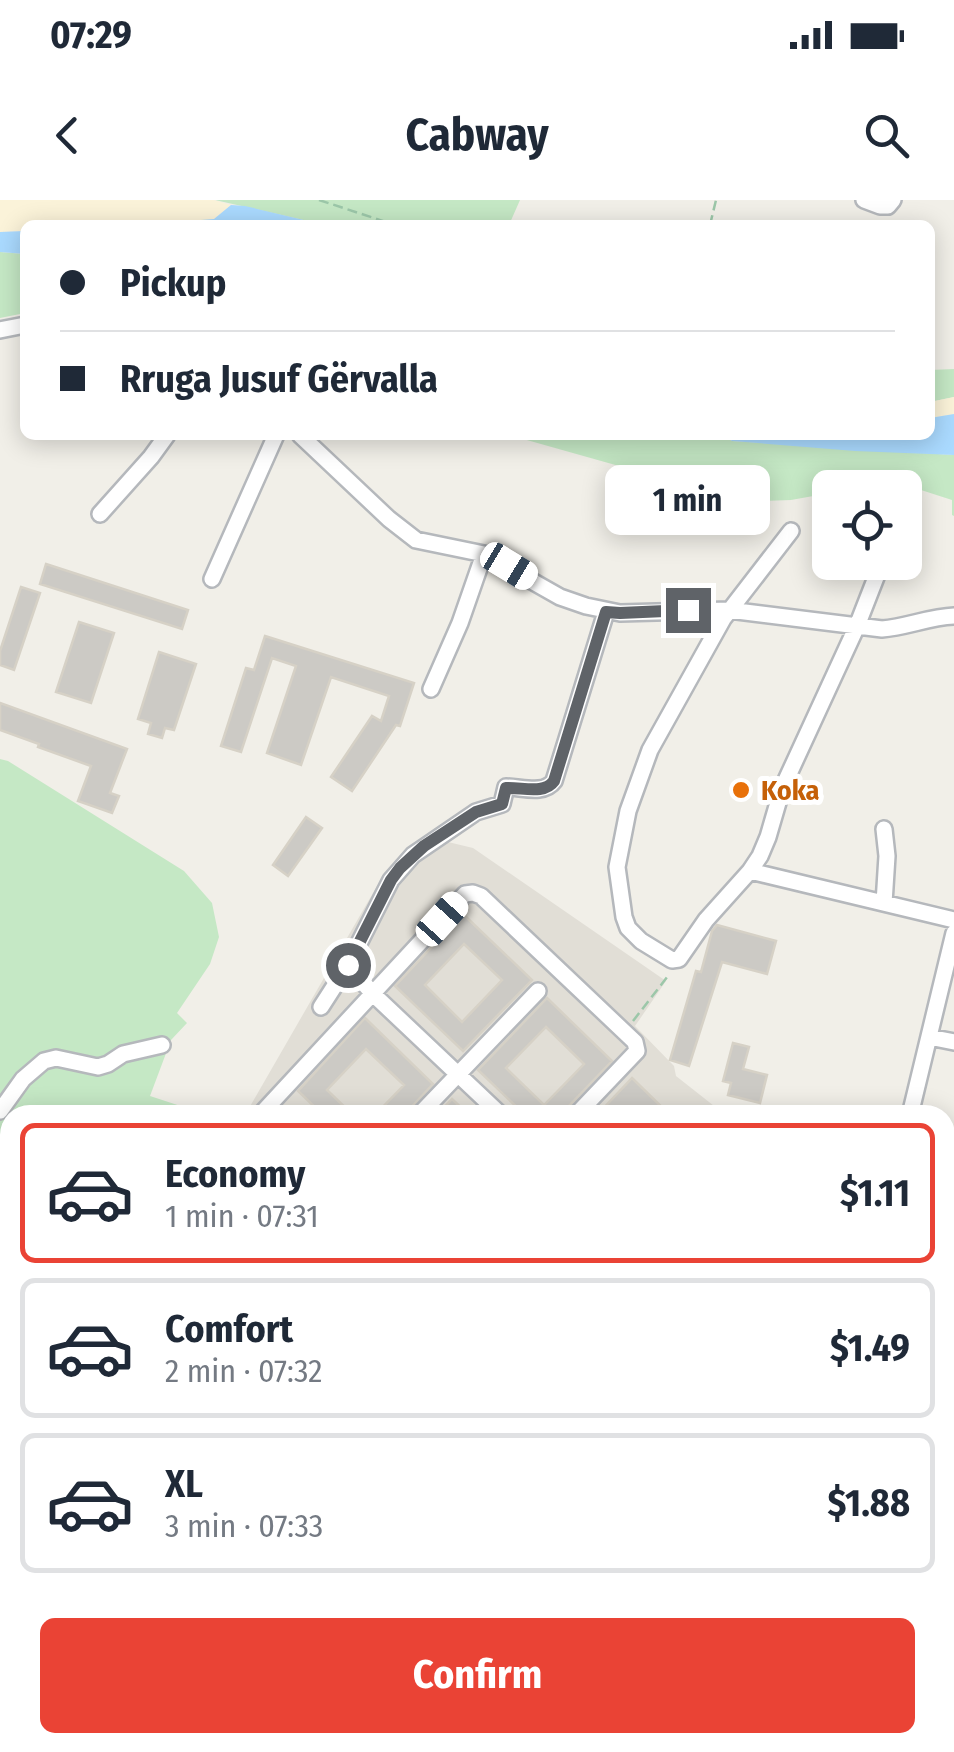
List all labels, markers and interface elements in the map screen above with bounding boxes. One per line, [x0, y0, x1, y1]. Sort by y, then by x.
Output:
text: 07:29 [50, 12, 132, 58]
icon: back [40, 108, 95, 163]
text: Cabway [405, 108, 549, 162]
icon: search [859, 108, 914, 163]
text: Pickup [120, 260, 226, 306]
text: Rruga Jusuf Gërvalla [120, 356, 438, 402]
callout: 1 min [606, 465, 770, 535]
map controls [812, 470, 922, 580]
button: locate [812, 470, 922, 580]
text: 1 min [653, 481, 722, 519]
car [476, 538, 542, 594]
route end [666, 588, 711, 633]
place label: Koka [761, 774, 820, 807]
marker: Koka [730, 779, 752, 801]
car [411, 887, 473, 951]
route start [326, 943, 371, 988]
icon: car [45, 1148, 135, 1238]
text: Economy [165, 1151, 305, 1197]
text: $1.11 [840, 1170, 910, 1216]
text: 1 min · 07:31 [165, 1197, 319, 1235]
icon: car [45, 1303, 135, 1393]
text: Comfort [165, 1306, 293, 1352]
text: $1.49 [830, 1325, 910, 1371]
text: 2 min · 07:32 [165, 1352, 322, 1390]
icon: car [45, 1458, 135, 1548]
text: XL [165, 1461, 203, 1507]
text: $1.88 [828, 1480, 910, 1526]
text: 3 min · 07:33 [165, 1507, 323, 1545]
button: Confirm [40, 1618, 915, 1733]

